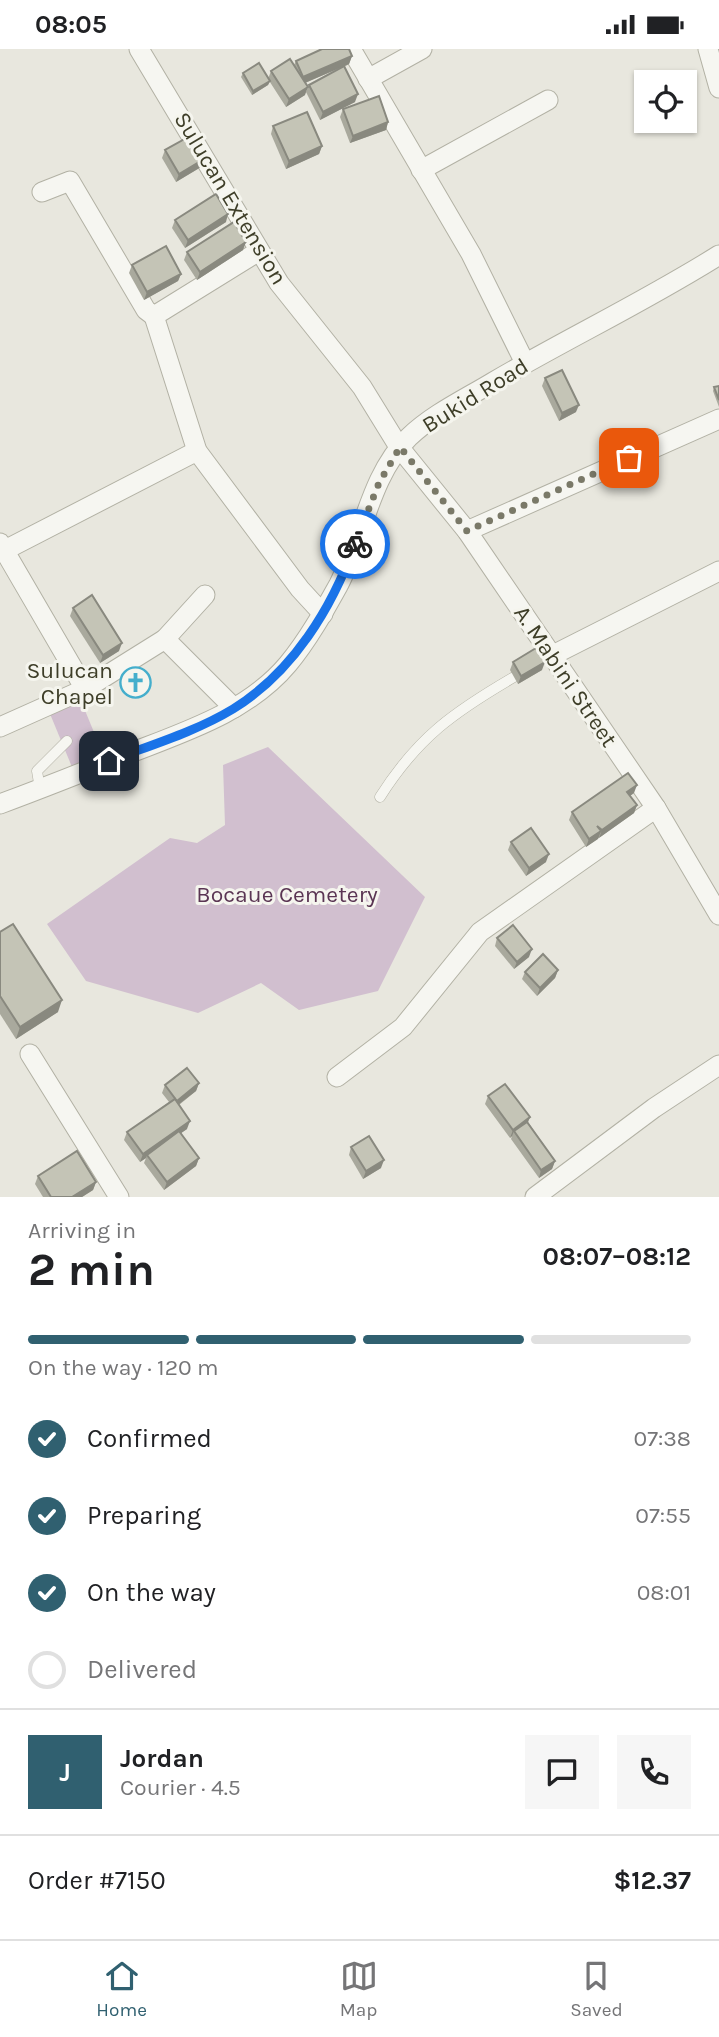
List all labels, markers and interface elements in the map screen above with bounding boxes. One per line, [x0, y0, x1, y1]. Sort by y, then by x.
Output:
text: 08:05 [35, 9, 107, 40]
map controls [634, 70, 697, 133]
button: locate [634, 70, 697, 133]
street label: Sulucan Extension [168, 107, 293, 289]
street label: Bukid Road [417, 352, 533, 439]
pin [599, 428, 659, 488]
icon: bag [610, 439, 648, 477]
courier [320, 509, 390, 579]
icon: bike [336, 525, 374, 563]
street label: A. Mabini Street [508, 600, 623, 752]
place label: Sulucan Chapel [26, 657, 113, 710]
church icon: Sulucan Chapel [119, 666, 153, 700]
pin [79, 731, 139, 791]
icon: home [90, 742, 128, 780]
park label: Bocaue Cemetery [196, 881, 378, 908]
text: Arriving in [28, 1217, 136, 1244]
text: 08:07–08:12 [542, 1241, 691, 1272]
text: 2 min [28, 1243, 155, 1297]
text: On the way · 120 m [28, 1354, 219, 1381]
icon: check [28, 1420, 66, 1458]
text: Confirmed [87, 1423, 212, 1454]
text: 07:38 [634, 1425, 691, 1452]
icon: check [28, 1497, 66, 1535]
text: Preparing [87, 1500, 201, 1531]
text: 07:55 [635, 1502, 691, 1529]
icon: check [28, 1574, 66, 1612]
text: On the way [87, 1577, 216, 1608]
text: 08:01 [637, 1579, 691, 1606]
text: Delivered [87, 1654, 197, 1685]
button: chat [525, 1735, 599, 1809]
button: phone [617, 1735, 691, 1809]
text: Jordan [120, 1743, 204, 1774]
text: J [59, 1757, 71, 1788]
text: Courier · 4.5 [120, 1774, 241, 1801]
text: Order #7150 [28, 1865, 166, 1896]
text: $12.37 [613, 1865, 691, 1896]
tab: Home [96, 1957, 147, 2021]
tab: Map [340, 1957, 378, 2021]
tab: Saved [570, 1957, 623, 2021]

